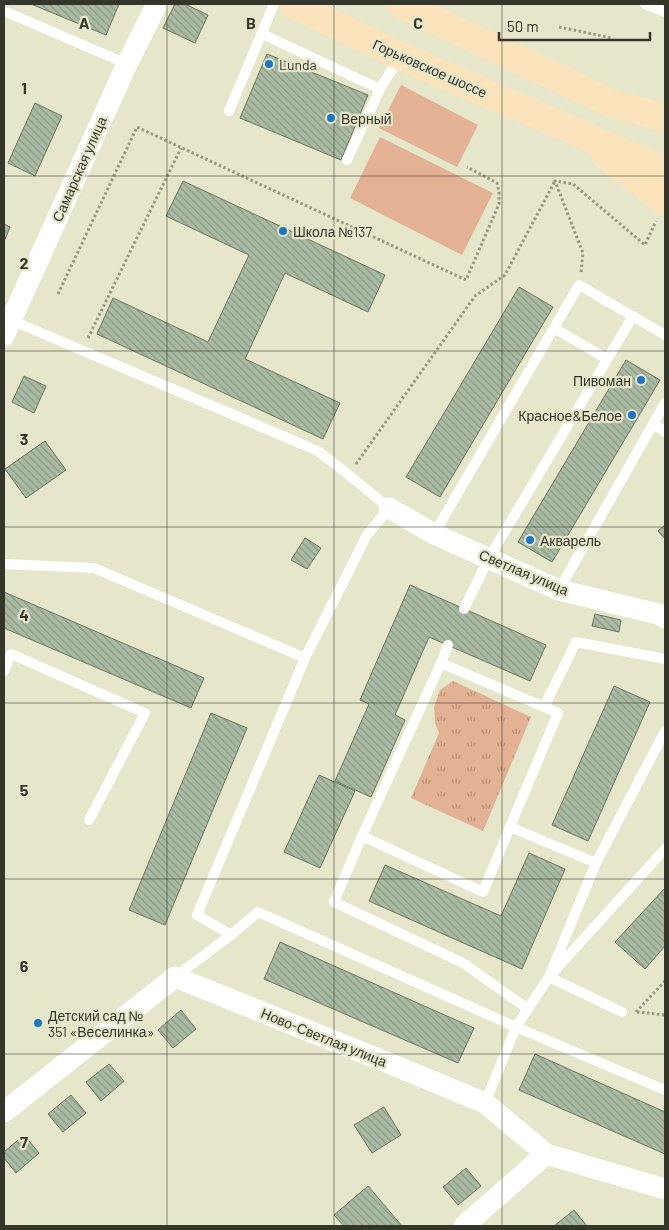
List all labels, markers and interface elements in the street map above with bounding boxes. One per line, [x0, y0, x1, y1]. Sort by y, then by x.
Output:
scale bar [499, 10, 650, 42]
text: A [79, 13, 90, 32]
text: B [246, 13, 256, 32]
text: C [413, 13, 423, 32]
text: 50 m [507, 17, 539, 35]
street label: Горьковское шоссе [370, 35, 490, 101]
place label: Lunda [279, 56, 317, 73]
marker: Lunda [263, 58, 275, 70]
text: 1 [21, 78, 27, 97]
place label: Верный [341, 110, 392, 127]
marker: Верный [325, 112, 337, 124]
street label: Самарская улица [48, 114, 110, 224]
place label: Школа №137 [293, 223, 372, 240]
marker: Школа №137 [277, 225, 289, 237]
text: 2 [20, 253, 29, 272]
place label: Пивоман [573, 372, 631, 389]
marker: Пивоман [635, 374, 647, 386]
place label: Красное&Белое [518, 407, 622, 424]
marker: Красное&Белое [626, 409, 638, 421]
text: 3 [20, 429, 28, 448]
place label: Акварель [540, 532, 601, 549]
marker: Акварель [524, 534, 536, 546]
street label: Светлая улица [477, 545, 572, 599]
text: 4 [19, 605, 29, 624]
text: 5 [20, 780, 29, 799]
text: 6 [20, 956, 29, 975]
street label: Ново-Светлая улица [259, 1004, 390, 1070]
place label: Детский сад № 351 «Веселинка» [48, 1007, 154, 1040]
marker: Детский сад № 351 «Веселинка» [32, 1017, 44, 1029]
text: 7 [20, 1132, 28, 1151]

